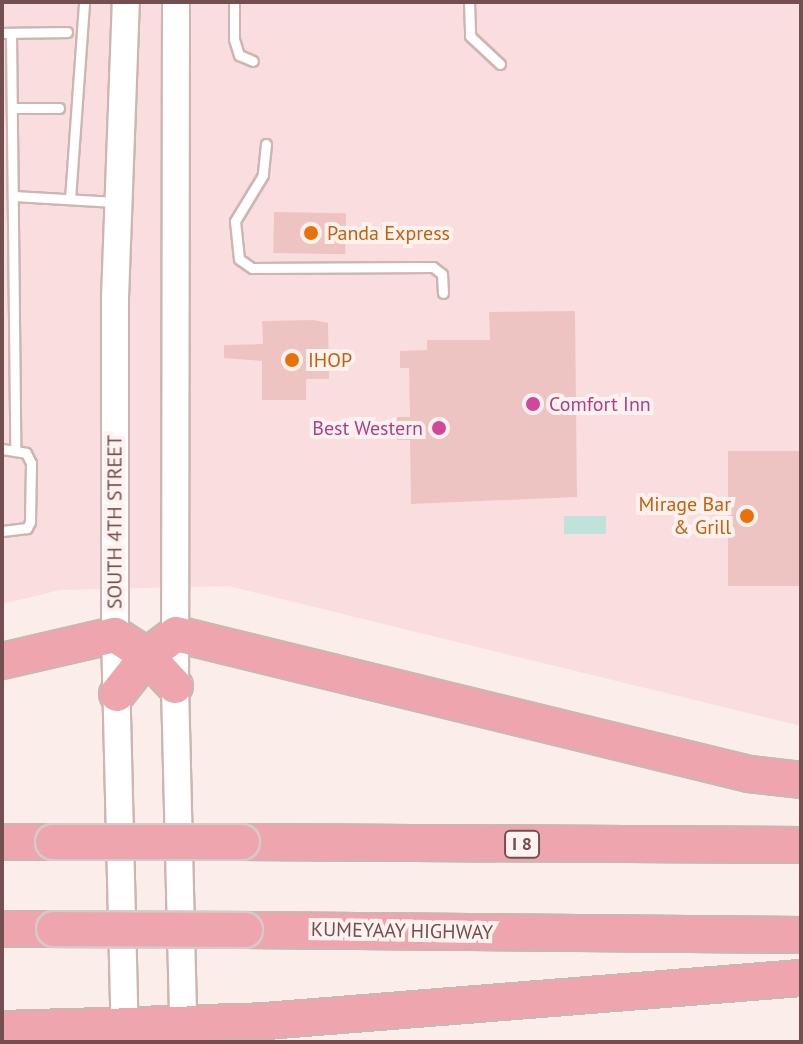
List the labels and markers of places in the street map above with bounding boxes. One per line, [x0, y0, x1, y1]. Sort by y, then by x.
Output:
place label: Panda Express [327, 221, 450, 245]
marker: Panda Express [302, 224, 320, 242]
place label: IHOP [308, 348, 352, 372]
marker: IHOP [283, 351, 301, 369]
place label: Comfort Inn [549, 392, 651, 416]
marker: Comfort Inn [524, 395, 542, 413]
place label: Best Western [312, 416, 423, 440]
marker: Best Western [430, 419, 448, 437]
place label: Mirage Bar & Grill [638, 492, 731, 539]
marker: Mirage Bar & Grill [738, 507, 756, 525]

